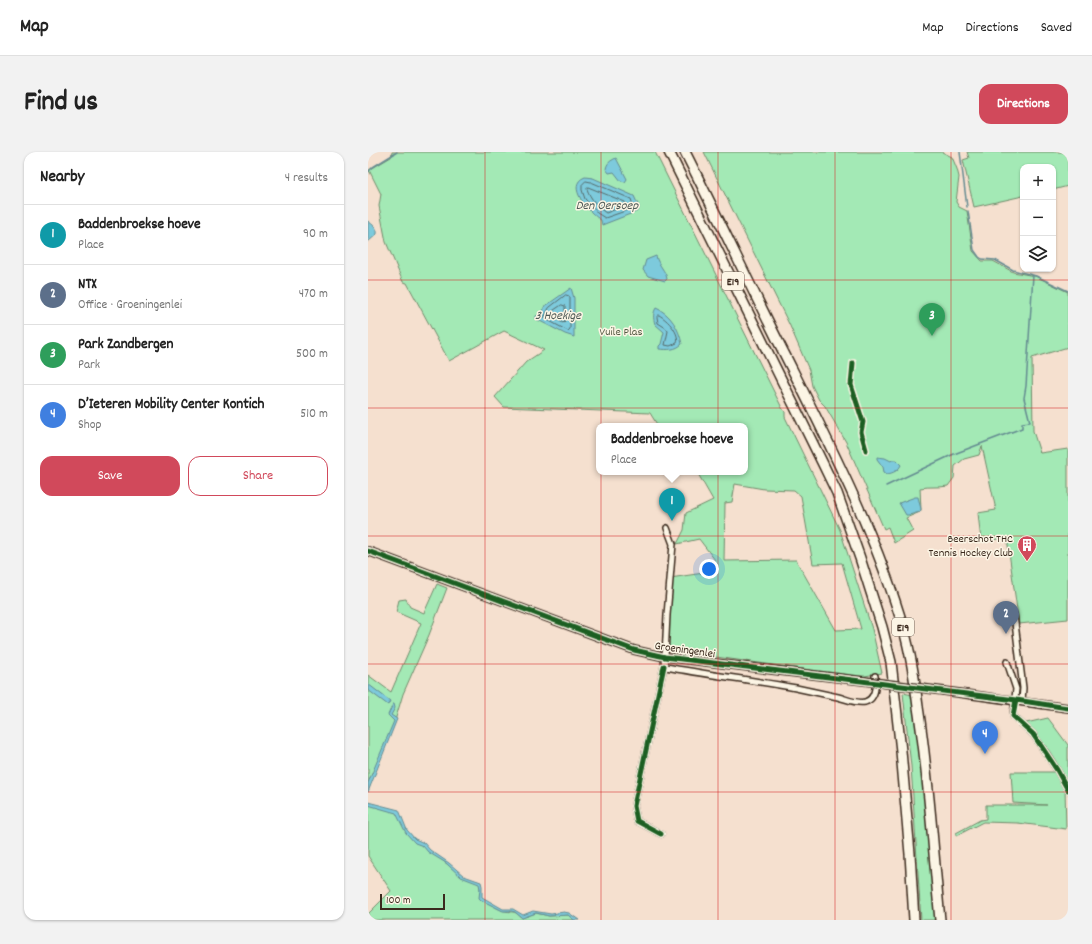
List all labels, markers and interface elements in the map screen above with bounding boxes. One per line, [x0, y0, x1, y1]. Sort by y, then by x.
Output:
text: Map [20, 14, 49, 41]
text: Map [922, 18, 944, 38]
text: Directions [966, 18, 1019, 38]
text: Saved [1041, 18, 1072, 38]
text: Find us [24, 84, 98, 124]
button: Directions [979, 84, 1068, 124]
map controls [1020, 164, 1056, 272]
button: + [1020, 164, 1056, 200]
text: Nearby [40, 166, 84, 190]
text: 4 results [285, 169, 328, 188]
water label: Den Oersoep [576, 197, 639, 216]
button: − [1020, 200, 1056, 236]
text: Baddenbroekse hoeve [78, 214, 201, 236]
text: 1 [52, 225, 54, 244]
text: 90 m [303, 225, 328, 244]
text: Place [78, 236, 104, 255]
button: layers [1020, 236, 1056, 272]
road number: E19 [722, 272, 744, 290]
text: NTX [78, 274, 97, 296]
text: 2 [50, 285, 56, 304]
text: 470 m [299, 285, 328, 304]
text: Office · Groeningenlei [78, 296, 182, 315]
pin: 3 [919, 303, 945, 336]
water label: 3 Hoekige [535, 307, 582, 326]
park label: Vuile Plas [599, 324, 643, 341]
text: Park Zandbergen [78, 334, 173, 356]
text: 3 [50, 345, 56, 364]
text: 500 m [296, 345, 328, 364]
text: Park [78, 356, 100, 375]
text: D’Ieteren Mobility Center Kontich [78, 394, 264, 416]
text: 4 [50, 405, 56, 424]
text: 510 m [300, 405, 328, 424]
text: Shop [78, 416, 101, 435]
popup [596, 423, 748, 475]
text: Baddenbroekse hoeve [611, 429, 733, 451]
text: Place [611, 451, 637, 470]
button: Save [40, 456, 180, 496]
button: Share [188, 456, 328, 496]
pin: 1 [659, 488, 685, 521]
place label: Beerschot THC Tennis Hockey Club [929, 531, 1013, 562]
building icon: Beerschot THC Tennis Hockey Club [1016, 534, 1038, 562]
your location [699, 559, 719, 579]
pin: 2 [993, 601, 1019, 634]
road number: E19 [892, 618, 914, 636]
street label: Groeningenlei [653, 638, 716, 663]
pin: 4 [972, 721, 998, 754]
scale bar [380, 892, 445, 911]
text: 100 m [386, 893, 410, 909]

